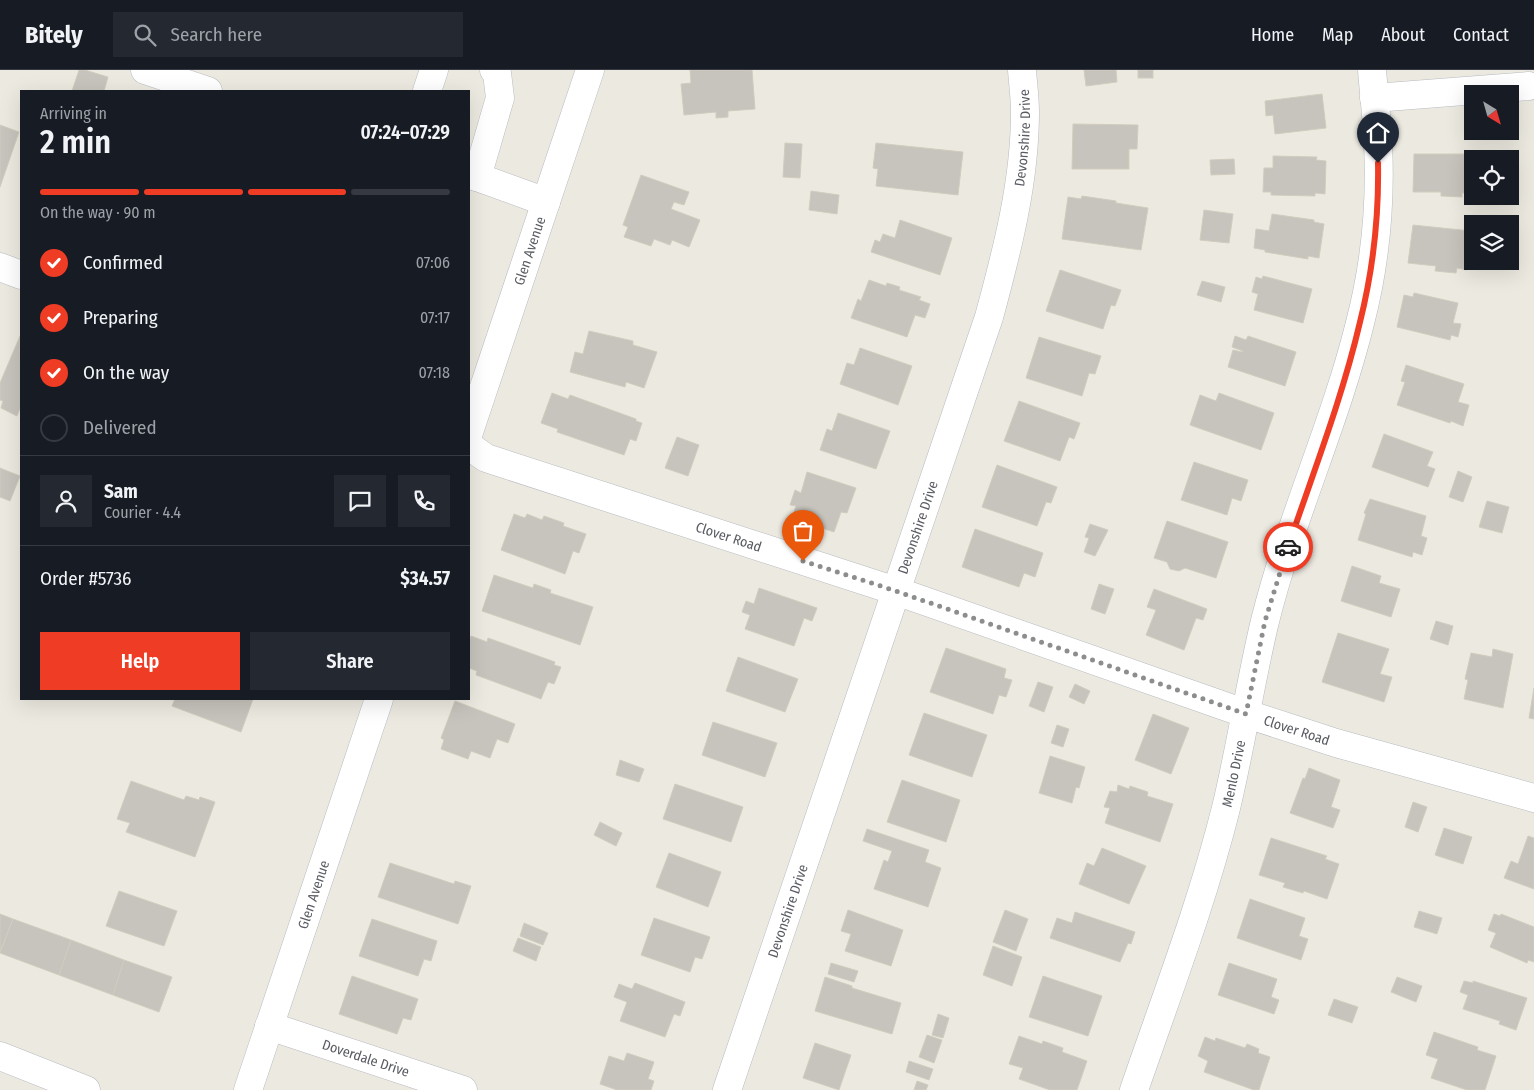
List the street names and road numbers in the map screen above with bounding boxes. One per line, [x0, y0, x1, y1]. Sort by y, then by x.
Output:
street label: Devonshire Drive [1011, 89, 1034, 188]
street label: Glen Avenue [510, 214, 549, 287]
street label: Devonshire Drive [894, 479, 941, 576]
street label: Clover Road [694, 518, 764, 555]
street label: Clover Road [1262, 712, 1332, 749]
street label: Menlo Drive [1218, 738, 1249, 809]
street label: Glen Avenue [294, 858, 333, 931]
street label: Devonshire Drive [764, 862, 811, 960]
street label: Doverdale Drive [320, 1036, 412, 1080]

